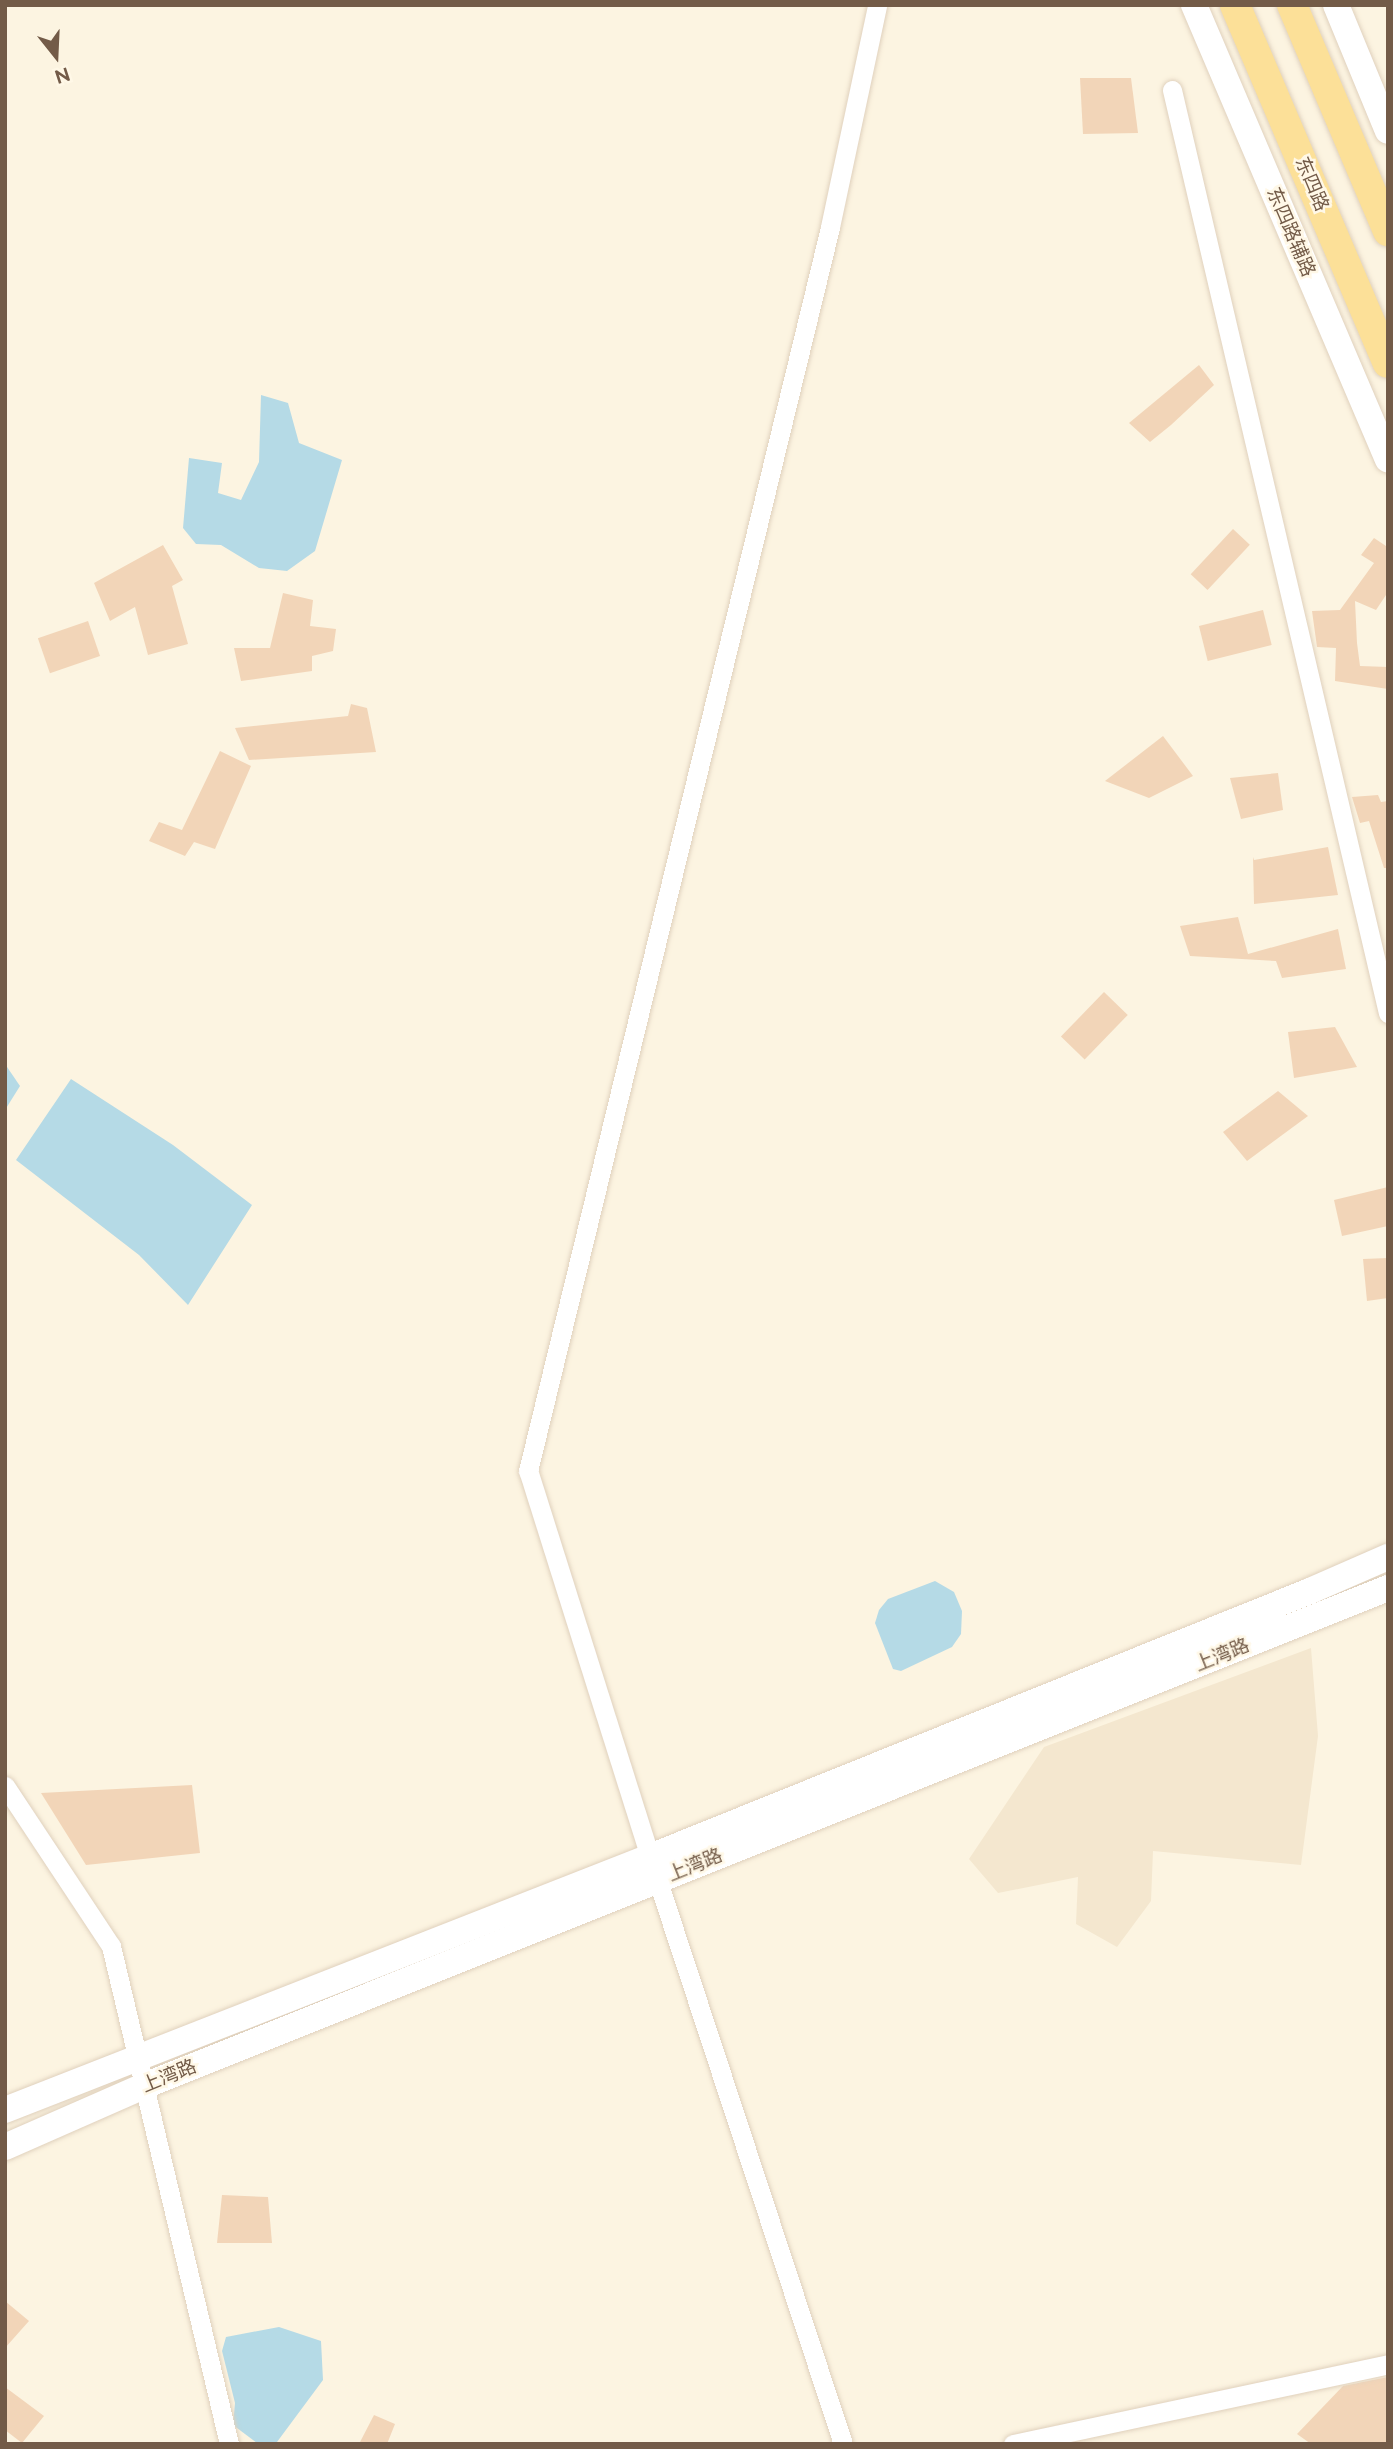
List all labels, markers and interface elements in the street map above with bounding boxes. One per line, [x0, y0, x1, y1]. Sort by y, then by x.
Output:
north arrow [21, 21, 91, 91]
text: N [52, 63, 73, 89]
street label: 东四路 [1290, 153, 1334, 215]
street label: 东四路辅路 [1262, 184, 1320, 280]
street label: 上湾路 [1191, 1634, 1253, 1676]
street label: 上湾路 [664, 1844, 726, 1886]
street label: 上湾路 [138, 2055, 200, 2097]

